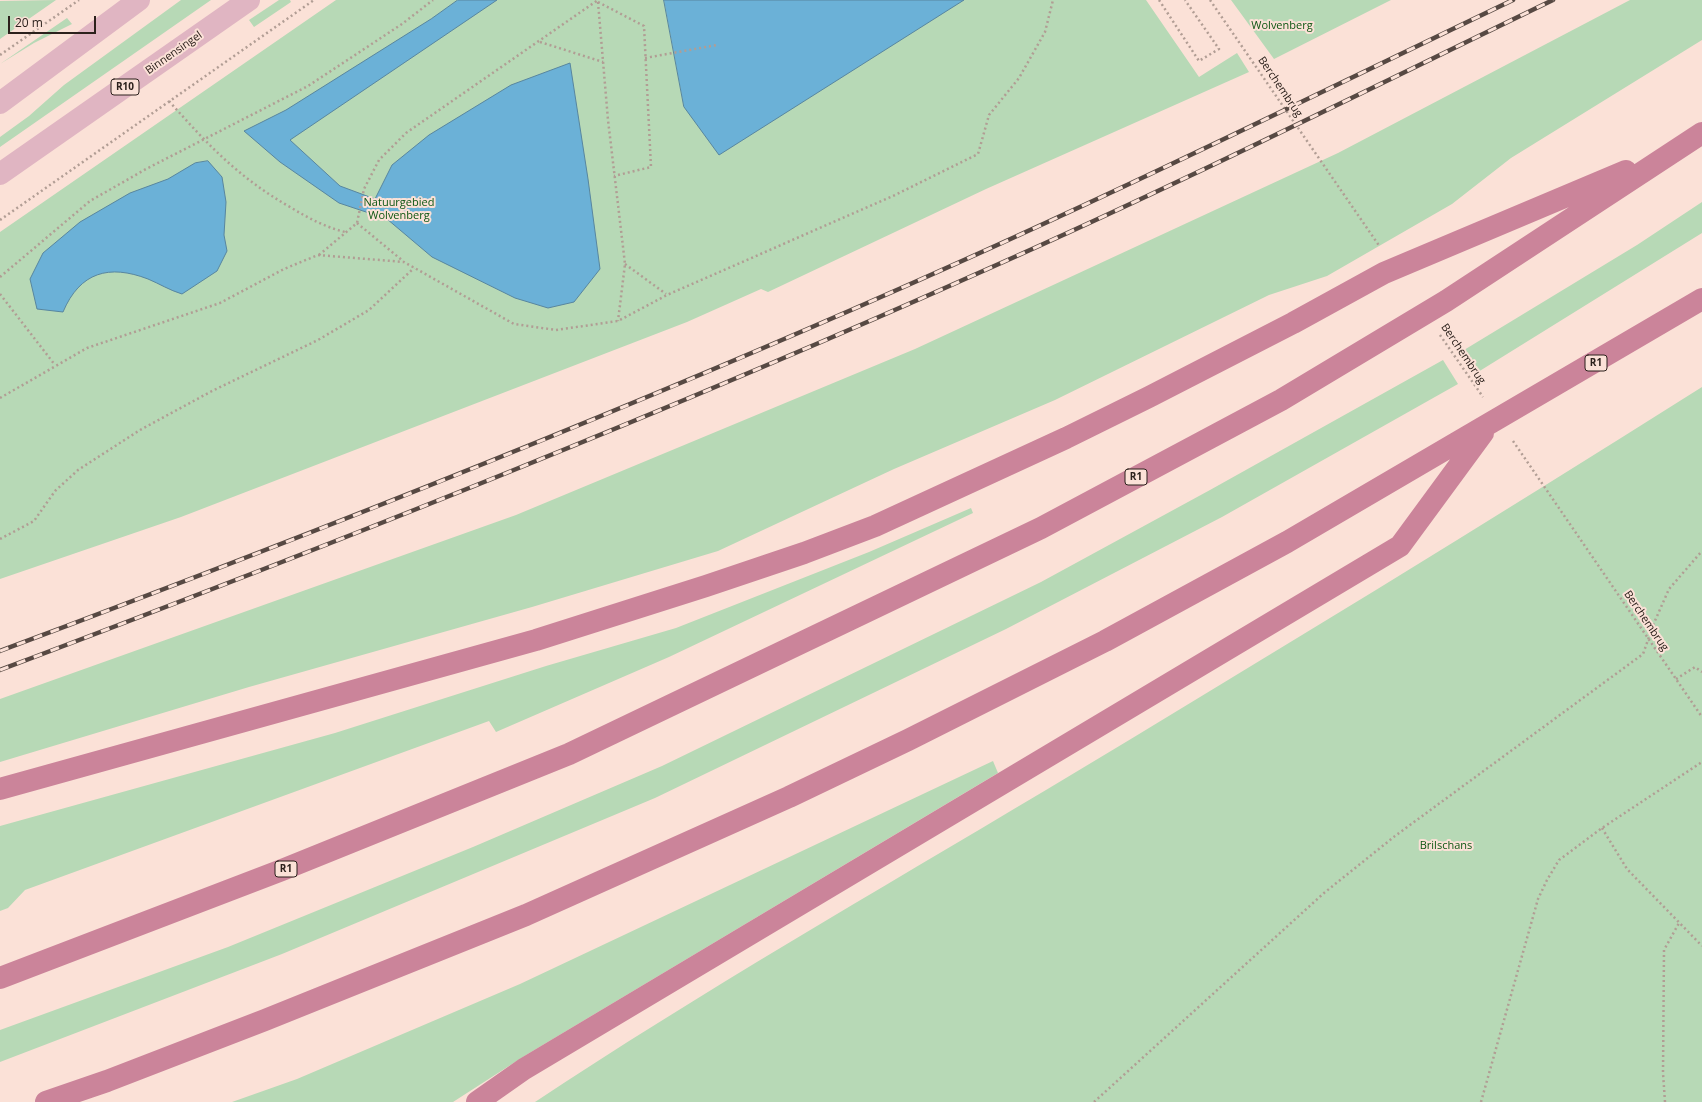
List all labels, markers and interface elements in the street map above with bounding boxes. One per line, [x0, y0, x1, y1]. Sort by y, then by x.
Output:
scale bar [10, 8, 98, 34]
text: 20 m [15, 14, 43, 31]
park label: Wolvenberg [1251, 19, 1313, 33]
street label: Binnensingel [143, 29, 205, 77]
street label: Berchembrug [1255, 54, 1305, 120]
road number: R10 [111, 79, 139, 95]
park label: Natuurgebied Wolvenberg [364, 196, 434, 222]
street label: Berchembrug [1438, 321, 1488, 387]
road number: R1 [1585, 355, 1607, 371]
road number: R1 [1125, 469, 1147, 485]
street label: Berchembrug [1621, 588, 1671, 654]
park label: Brilschans [1420, 839, 1472, 853]
road number: R1 [275, 861, 297, 877]

